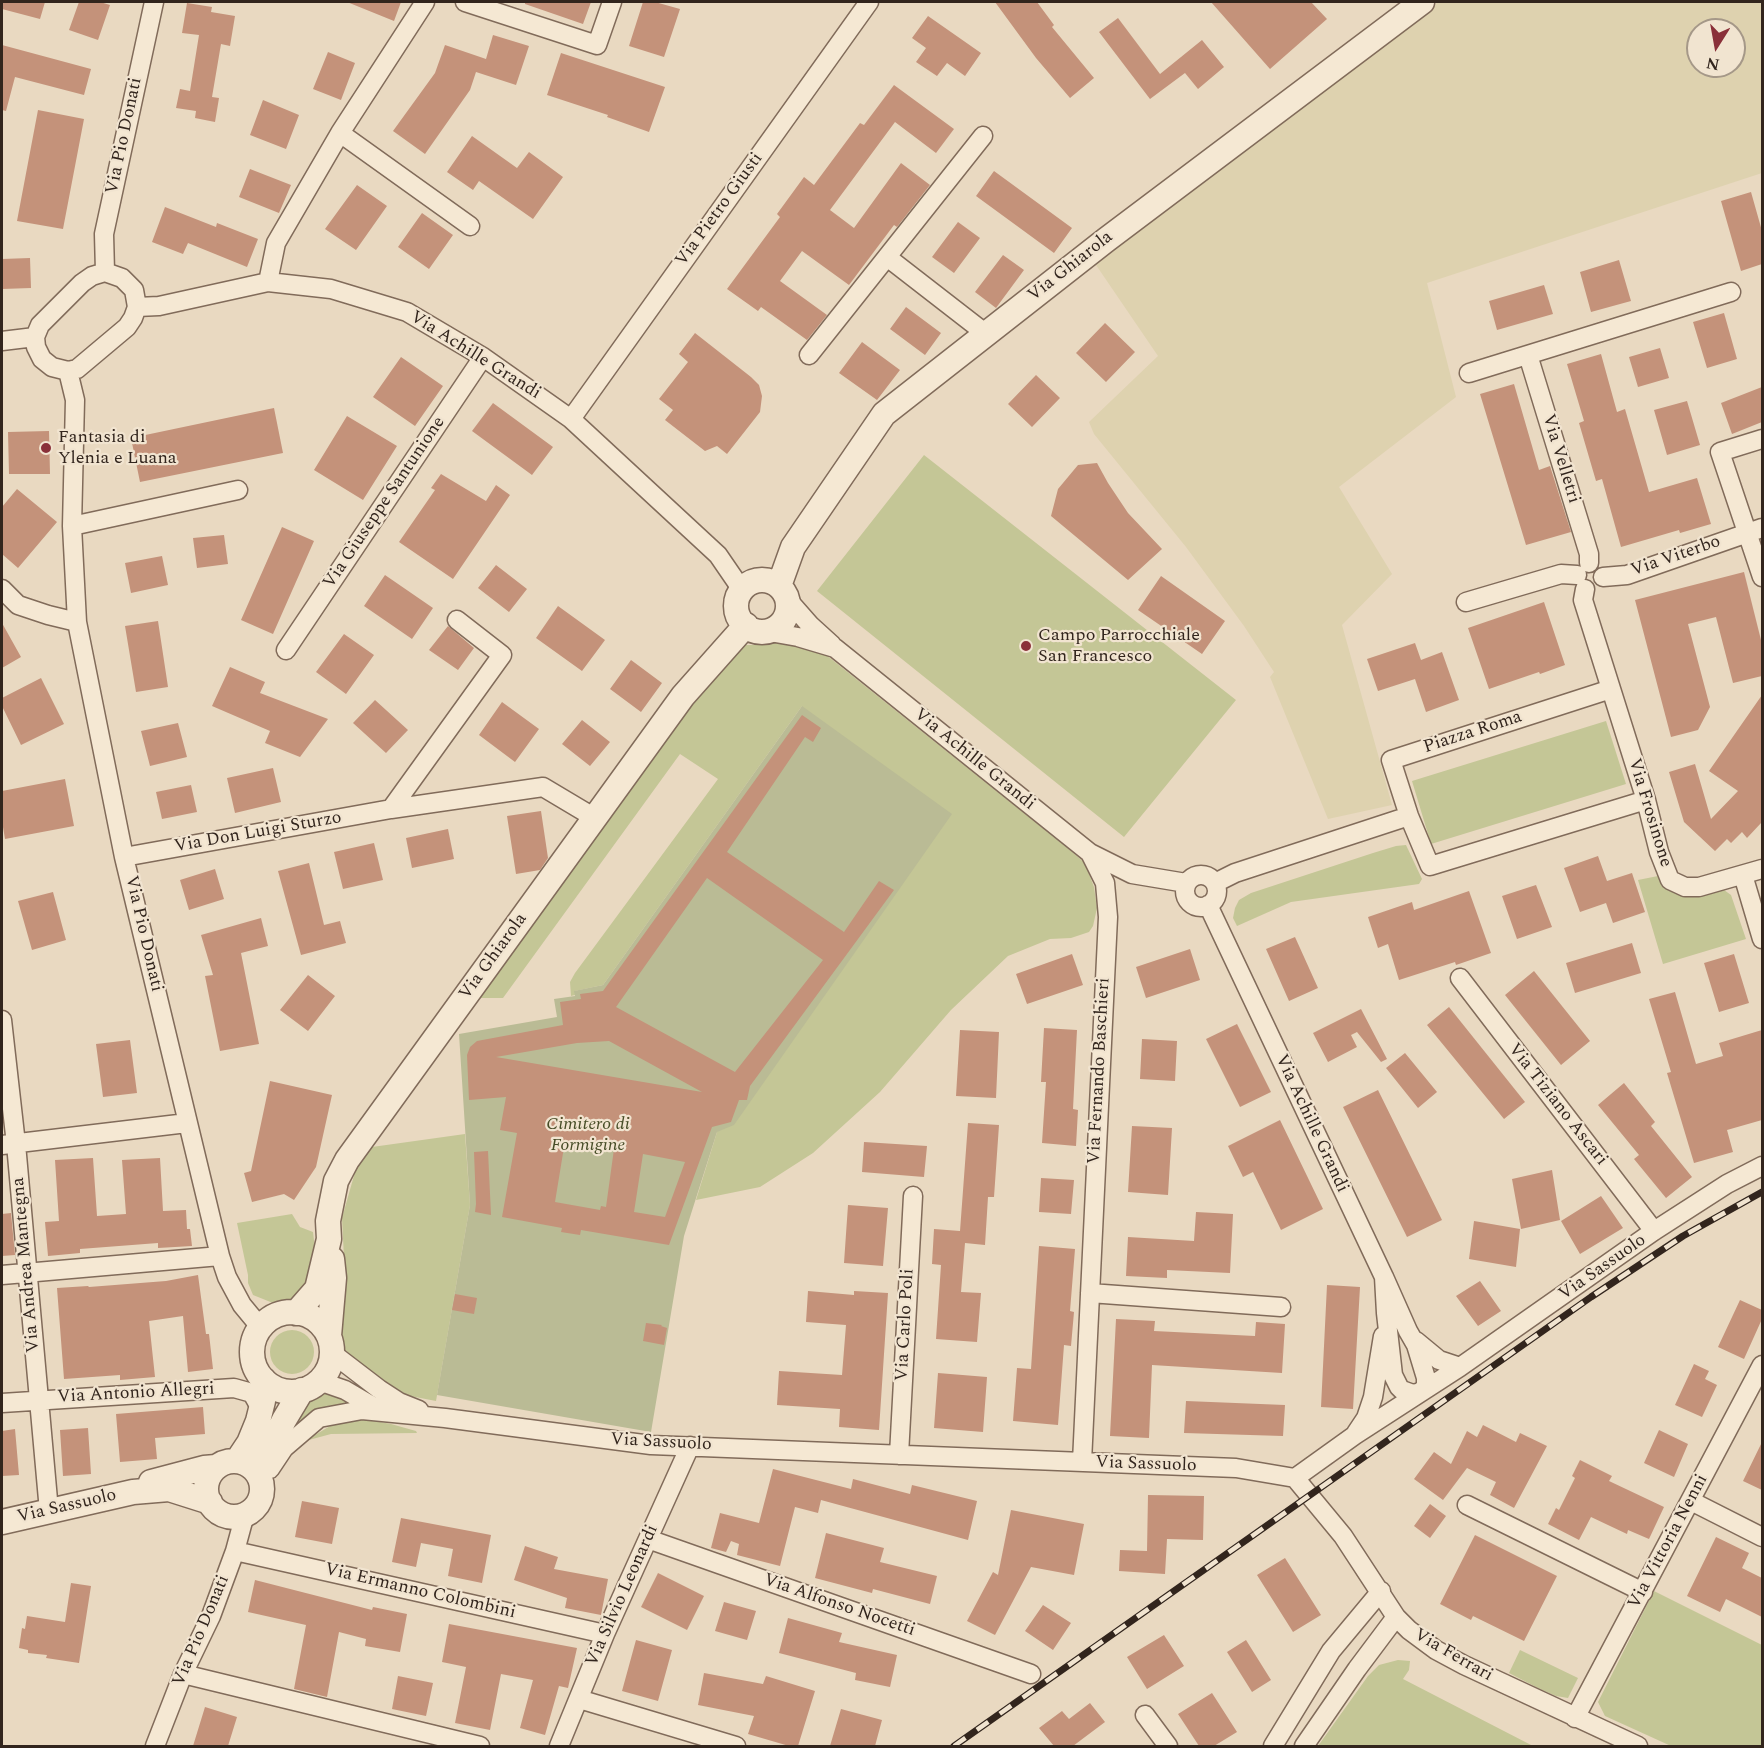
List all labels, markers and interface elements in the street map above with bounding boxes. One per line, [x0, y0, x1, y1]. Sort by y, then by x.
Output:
north arrow [1686, 18, 1746, 78]
text: N [1704, 51, 1722, 77]
street label: Via Pio Donati [102, 76, 148, 196]
street label: Via Pietro Giusti [672, 149, 768, 271]
street label: Via Ghiarola [1024, 227, 1118, 307]
street label: Via Achille Grandi [406, 307, 544, 405]
street label: Via Velletri [1536, 412, 1584, 506]
street label: Via Giuseppe Santunione [319, 413, 451, 593]
place label: Fantasia di Ylenia e Luana [58, 427, 177, 470]
marker: Fantasia di Ylenia e Luana [39, 441, 53, 455]
street label: Via Viterbo [1628, 532, 1724, 582]
place label: Campo Parrocchiale San Francesco [1038, 625, 1200, 668]
marker: Campo Parrocchiale San Francesco [1019, 639, 1033, 653]
street label: Via Achille Grandi [909, 704, 1039, 816]
street label: Piazza Roma [1421, 707, 1525, 759]
street label: Via Frosinone [1622, 756, 1676, 870]
street label: Via Don Luigi Sturzo [173, 808, 343, 858]
street label: Via Pio Donati [119, 874, 167, 994]
street label: Via Ghiarola [455, 909, 533, 1005]
street label: Via Fernando Baschieri [1084, 977, 1116, 1165]
street label: Via Tiziano Ascari [1503, 1040, 1611, 1170]
street label: Via Achille Grandi [1270, 1051, 1352, 1197]
park label: Cimitero di Formigine [546, 1114, 630, 1156]
street label: Via Andrea Mantegna [9, 1176, 45, 1354]
street label: Via Sassuolo [1555, 1230, 1651, 1306]
street label: Via Carlo Poli [892, 1268, 920, 1382]
street label: Via Antonio Allegri [57, 1379, 215, 1409]
street label: Via Sassuolo [610, 1430, 712, 1456]
street label: Via Sassuolo [1095, 1452, 1197, 1478]
street label: Via Vittoria Nenni [1624, 1471, 1714, 1613]
street label: Via Sassuolo [15, 1485, 119, 1529]
street label: Via Silvio Leonardi [582, 1522, 664, 1670]
street label: Via Ermanno Colombini [322, 1560, 518, 1624]
street label: Via Alfonso Nocetti [760, 1570, 918, 1642]
street label: Via Pio Donati [169, 1572, 235, 1690]
street label: Via Ferrari [1410, 1625, 1496, 1687]

